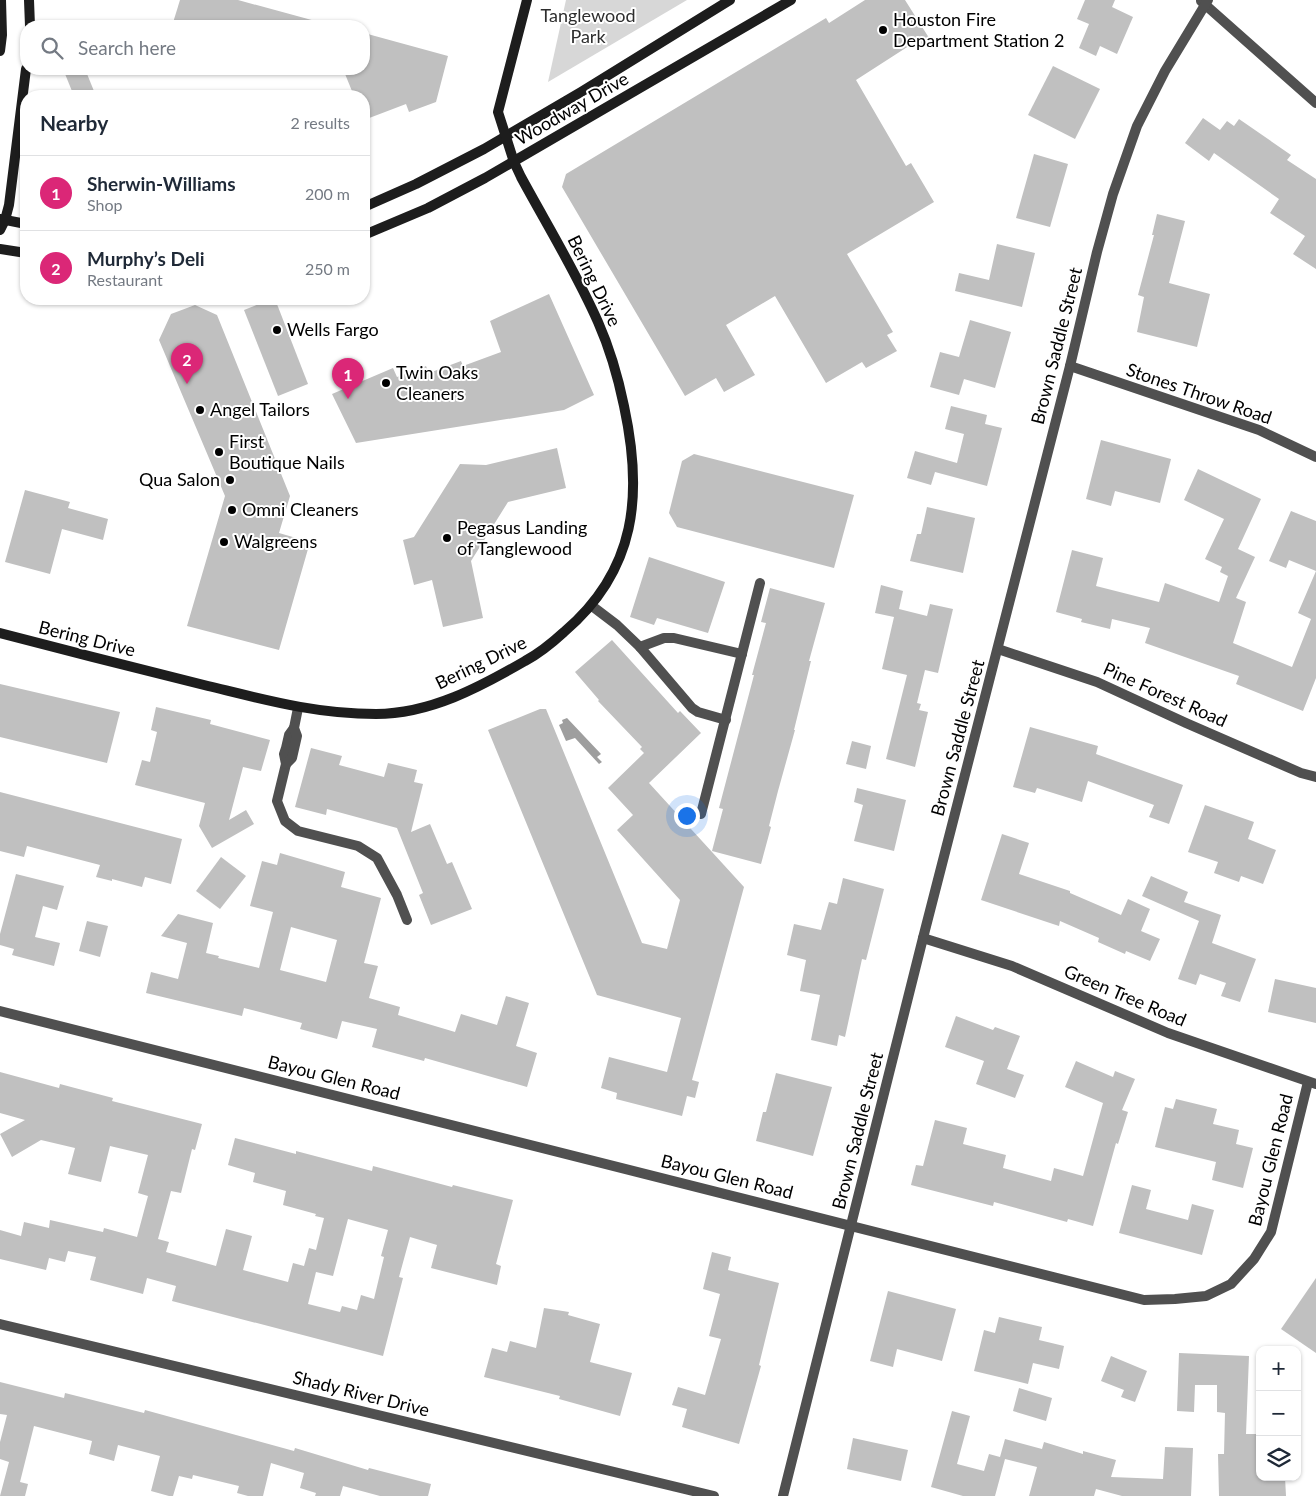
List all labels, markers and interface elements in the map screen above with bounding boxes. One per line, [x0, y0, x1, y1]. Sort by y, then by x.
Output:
park label: Tanglewood Park [540, 4, 636, 47]
place label: Houston Fire Department Station 2 [893, 8, 1064, 51]
search box [20, 20, 370, 75]
marker: Houston Fire Department Station 2 [877, 24, 889, 36]
icon: search [38, 34, 66, 62]
text: Search here [78, 36, 176, 59]
street label: Woodway Drive [511, 67, 632, 149]
text: Nearby [40, 110, 108, 135]
text: 2 results [290, 113, 350, 132]
text: Sherwin-Williams [87, 172, 236, 195]
text: 1 [51, 184, 61, 203]
text: 200 m [305, 184, 350, 203]
text: Shop [87, 195, 123, 214]
street label: Bering Drive [563, 231, 626, 330]
text: Murphy’s Deli [87, 247, 205, 270]
text: 2 [51, 259, 61, 278]
text: 250 m [305, 259, 350, 278]
street label: Brown Saddle Street [1026, 264, 1086, 427]
text: Restaurant [87, 270, 163, 289]
place label: Wells Fargo [287, 318, 379, 340]
marker: Wells Fargo [271, 324, 283, 336]
pin: 2 [171, 343, 203, 384]
pin: 1 [332, 358, 364, 399]
street label: Stones Throw Road [1124, 358, 1275, 428]
place label: Twin Oaks Cleaners [396, 361, 478, 404]
marker: Twin Oaks Cleaners [380, 377, 392, 389]
place label: Angel Tailors [210, 398, 310, 420]
marker: Angel Tailors [194, 404, 206, 416]
place label: First Boutique Nails [229, 430, 345, 473]
marker: First Boutique Nails [213, 446, 225, 458]
place label: Qua Salon [139, 468, 220, 490]
marker: Qua Salon [224, 474, 236, 486]
place label: Omni Cleaners [242, 498, 359, 520]
marker: Omni Cleaners [226, 504, 238, 516]
place label: Pegasus Landing of Tanglewood [457, 516, 587, 559]
place label: Walgreens [234, 530, 317, 552]
marker: Pegasus Landing of Tanglewood [441, 532, 453, 544]
marker: Walgreens [218, 536, 230, 548]
street label: Bering Drive [37, 615, 138, 661]
street label: Bering Drive [431, 631, 530, 694]
street label: Brown Saddle Street [926, 657, 989, 818]
street label: Pine Forest Road [1100, 657, 1231, 731]
your location [674, 803, 700, 829]
street label: Green Tree Road [1061, 959, 1190, 1031]
street label: Brown Saddle Street [827, 1049, 887, 1212]
street label: Bayou Glen Road [266, 1050, 403, 1104]
street label: Bayou Glen Road [1243, 1091, 1297, 1228]
street label: Bayou Glen Road [659, 1149, 796, 1203]
map controls [1256, 1346, 1301, 1481]
button: + [1256, 1346, 1301, 1391]
street label: Shady River Drive [291, 1365, 432, 1421]
button: − [1256, 1391, 1301, 1436]
button: layers [1256, 1436, 1301, 1481]

